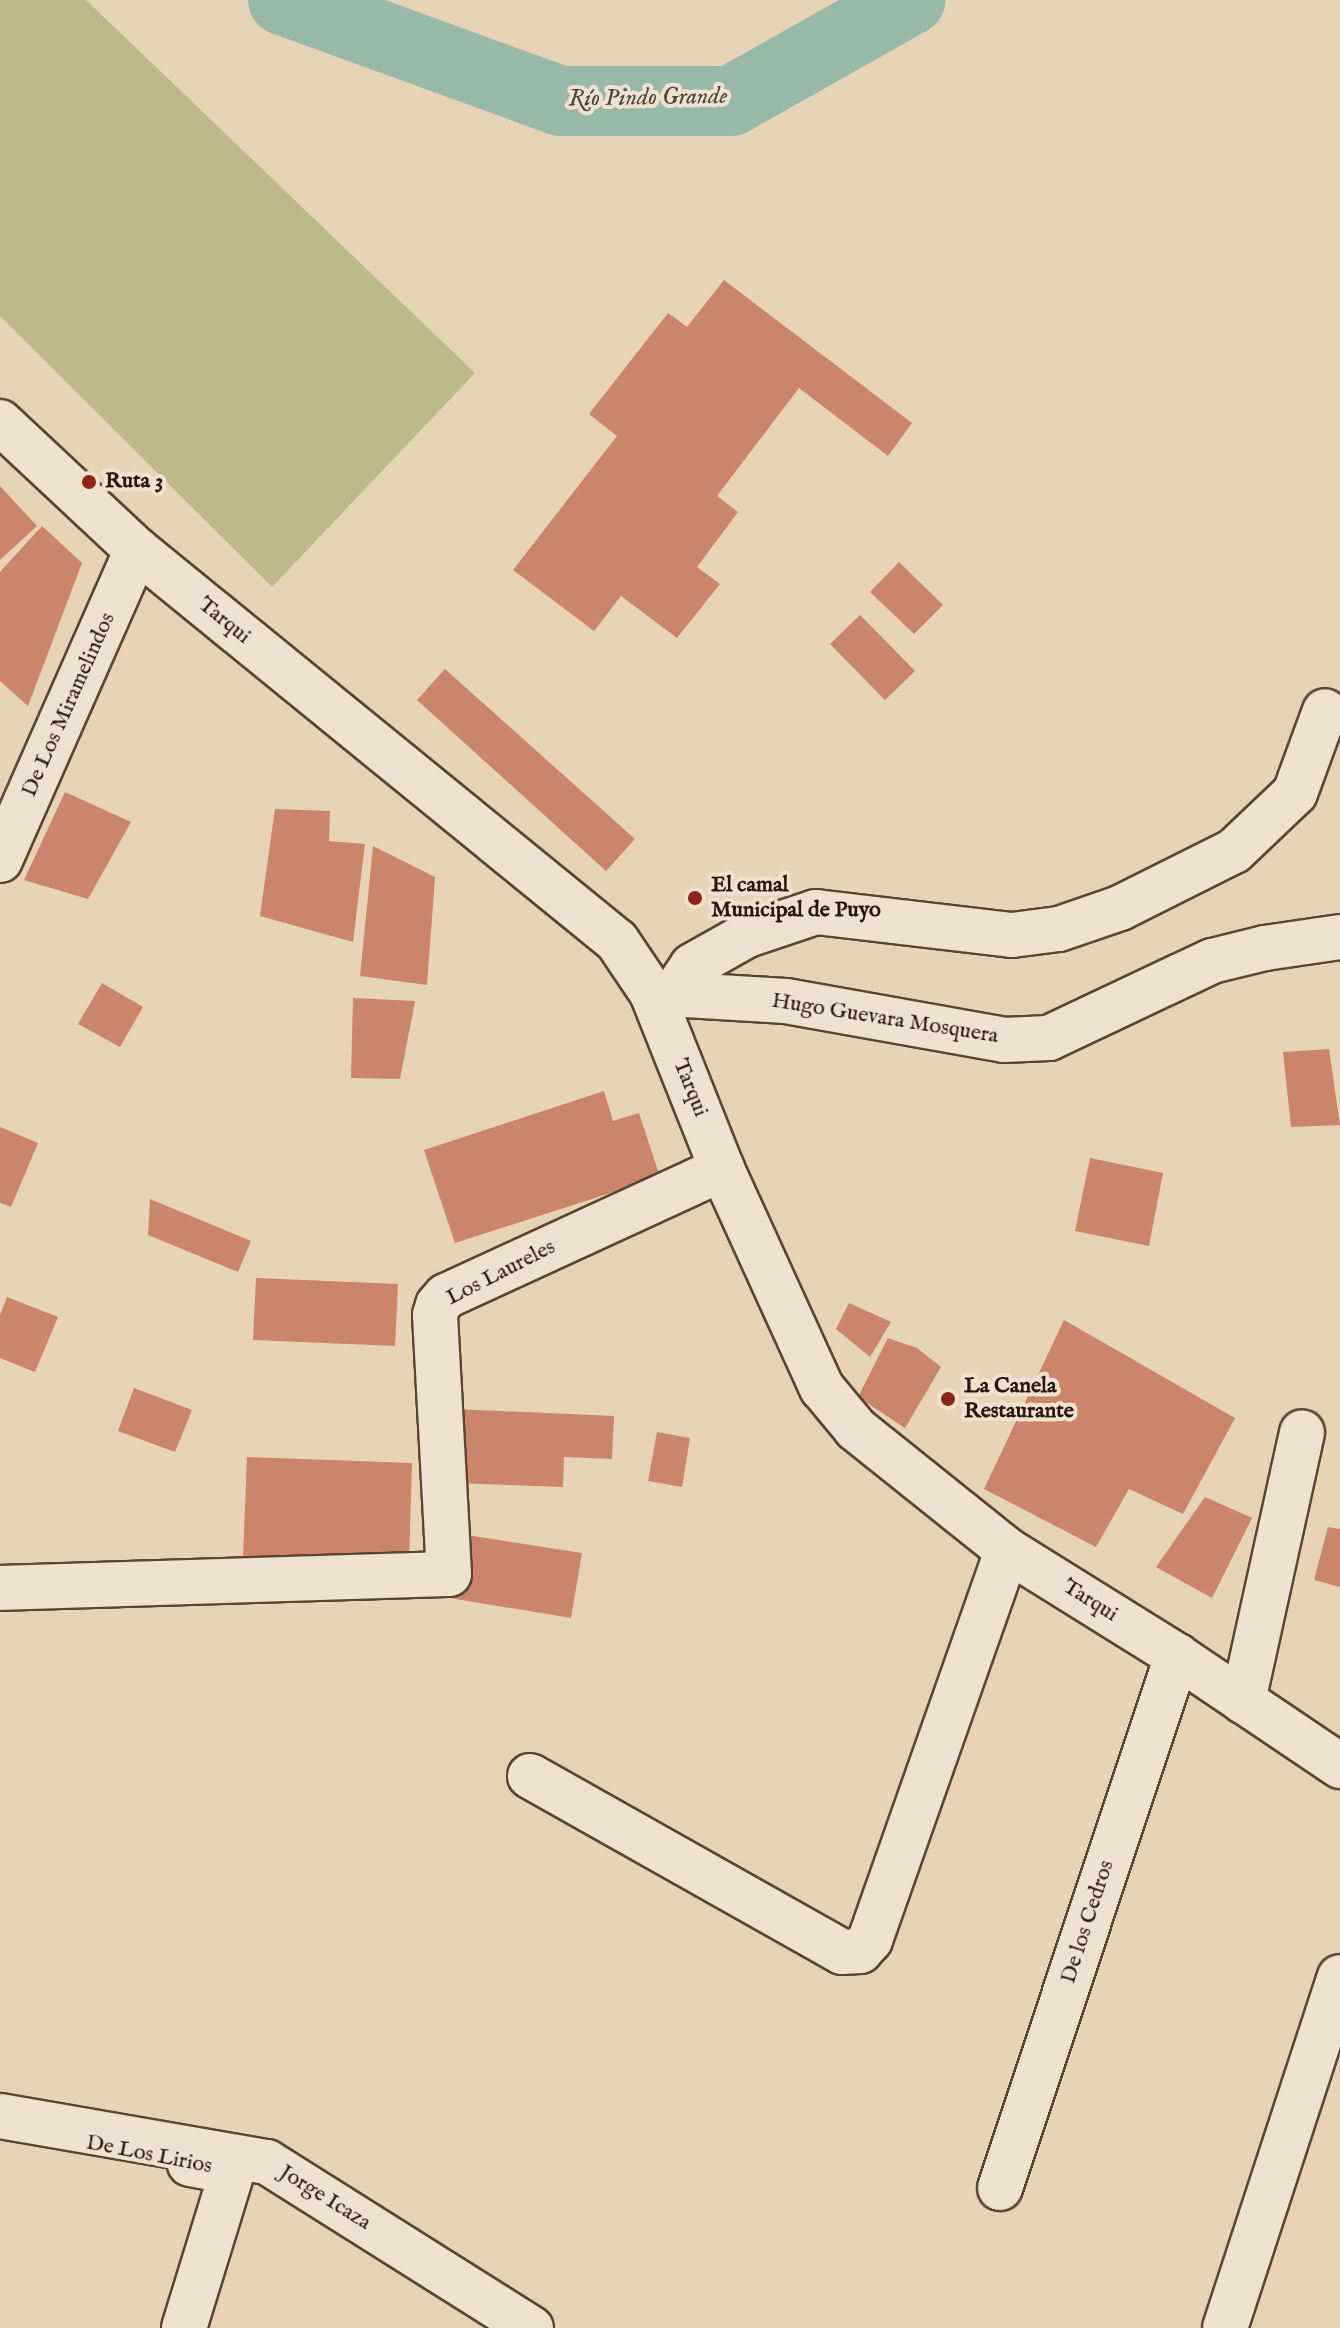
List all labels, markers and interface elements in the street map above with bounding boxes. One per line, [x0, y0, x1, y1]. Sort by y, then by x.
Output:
water label: Río Pindo Grande [568, 82, 728, 114]
place label: Ruta 3 [105, 469, 163, 495]
marker: Ruta 3 [80, 473, 98, 491]
street label: Tarqui [192, 592, 256, 650]
street label: De Los Miramelindos [16, 609, 122, 801]
place label: El camal Municipal de Puyo [711, 872, 881, 924]
marker: El camal Municipal de Puyo [686, 889, 704, 907]
street label: Hugo Guevara Mosquera [770, 988, 1000, 1050]
street label: Tarqui [666, 1055, 714, 1121]
street label: Los Laureles [442, 1234, 560, 1312]
place label: La Canela Restaurante [964, 1373, 1074, 1424]
marker: La Canela Restaurante [939, 1390, 957, 1408]
street label: Tarqui [1058, 1574, 1122, 1628]
street label: De los Cedros [1056, 1857, 1120, 1987]
street label: De Los Lirios [84, 2130, 214, 2180]
street label: Jorge Icaza [274, 2160, 376, 2236]

